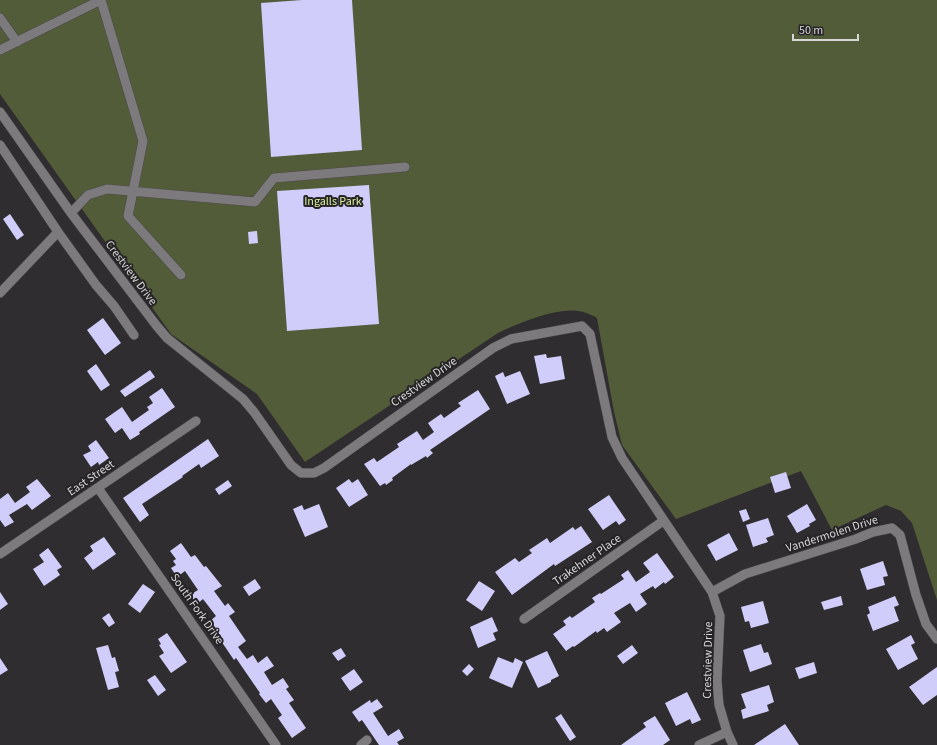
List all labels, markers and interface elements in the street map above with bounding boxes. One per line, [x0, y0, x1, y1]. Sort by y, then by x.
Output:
scale bar [793, 16, 858, 42]
text: 50 m [799, 22, 823, 39]
park label: Ingalls Park [304, 193, 362, 210]
street label: Crestview Drive [101, 237, 161, 309]
street label: Crestview Drive [387, 353, 461, 411]
street label: East Street [64, 456, 118, 500]
street label: Vandermolen Drive [784, 511, 880, 557]
street label: Trakehner Place [549, 530, 625, 590]
street label: South Fork Drive [166, 570, 228, 648]
street label: Crestview Drive [699, 621, 717, 699]

